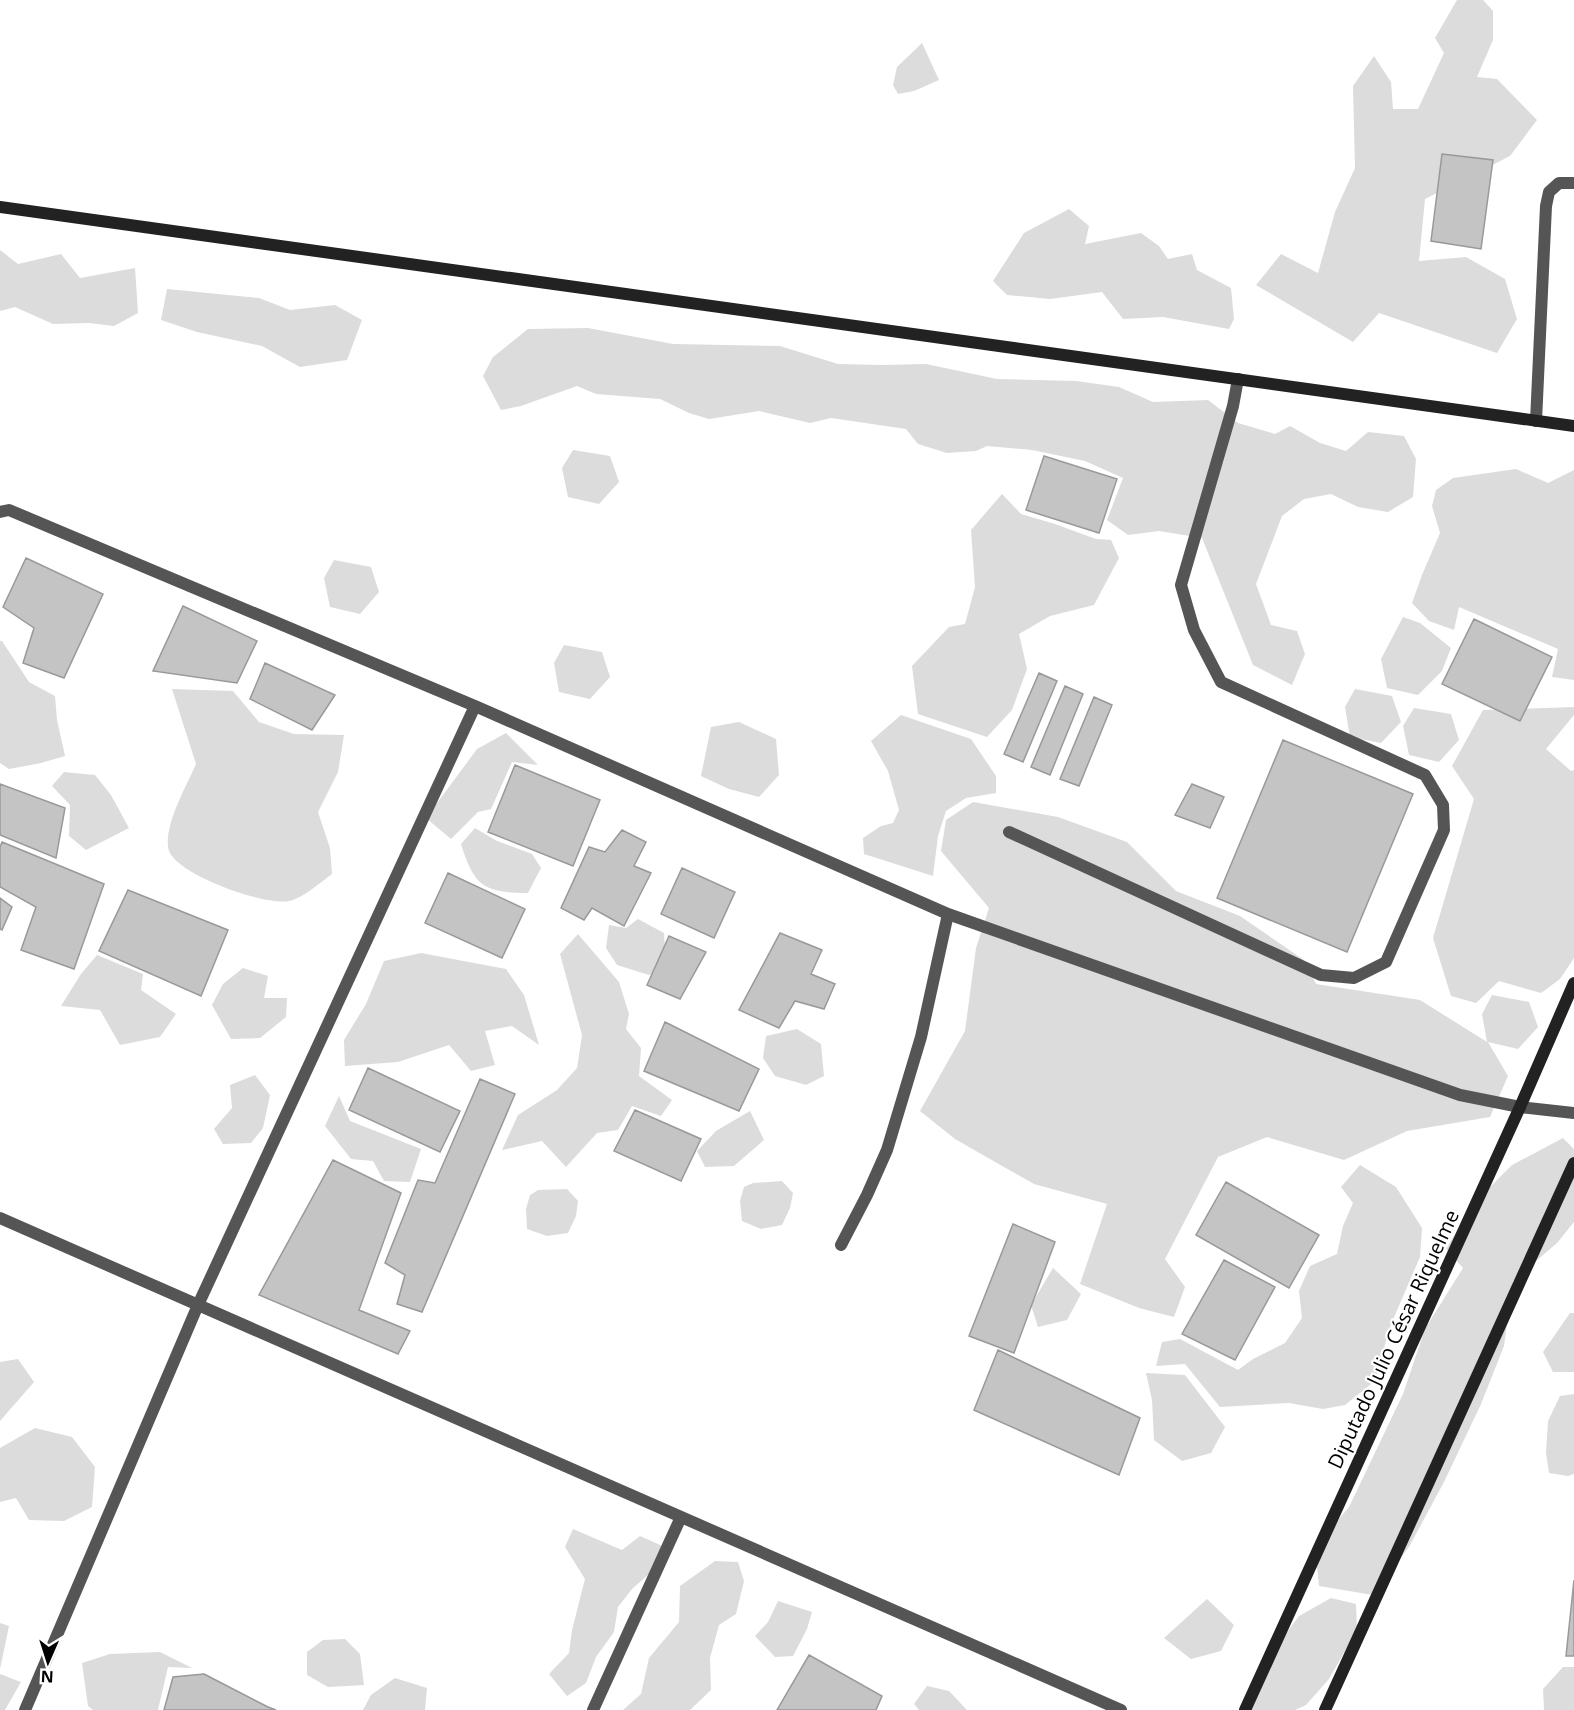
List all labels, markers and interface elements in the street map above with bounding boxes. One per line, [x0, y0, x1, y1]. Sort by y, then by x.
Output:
street label: Diputado Julio César Riquelme [1321, 1205, 1465, 1473]
north arrow [18, 1632, 78, 1692]
text: N [40, 1666, 54, 1688]

